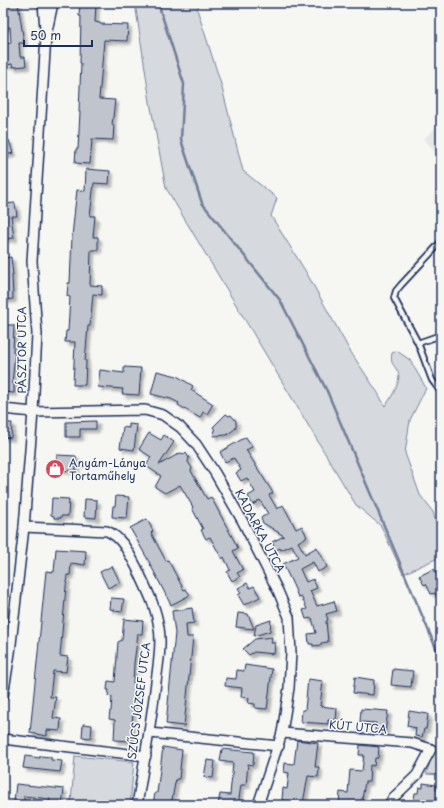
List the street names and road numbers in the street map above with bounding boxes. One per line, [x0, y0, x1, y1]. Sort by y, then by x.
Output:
street label: PÁSZTOR UTCA [13, 306, 30, 394]
street label: KADARKA UTCA [231, 486, 290, 576]
street label: SZŰCS JÓZSEF UTCA [123, 641, 154, 761]
street label: KÚT UTCA [328, 716, 388, 738]

